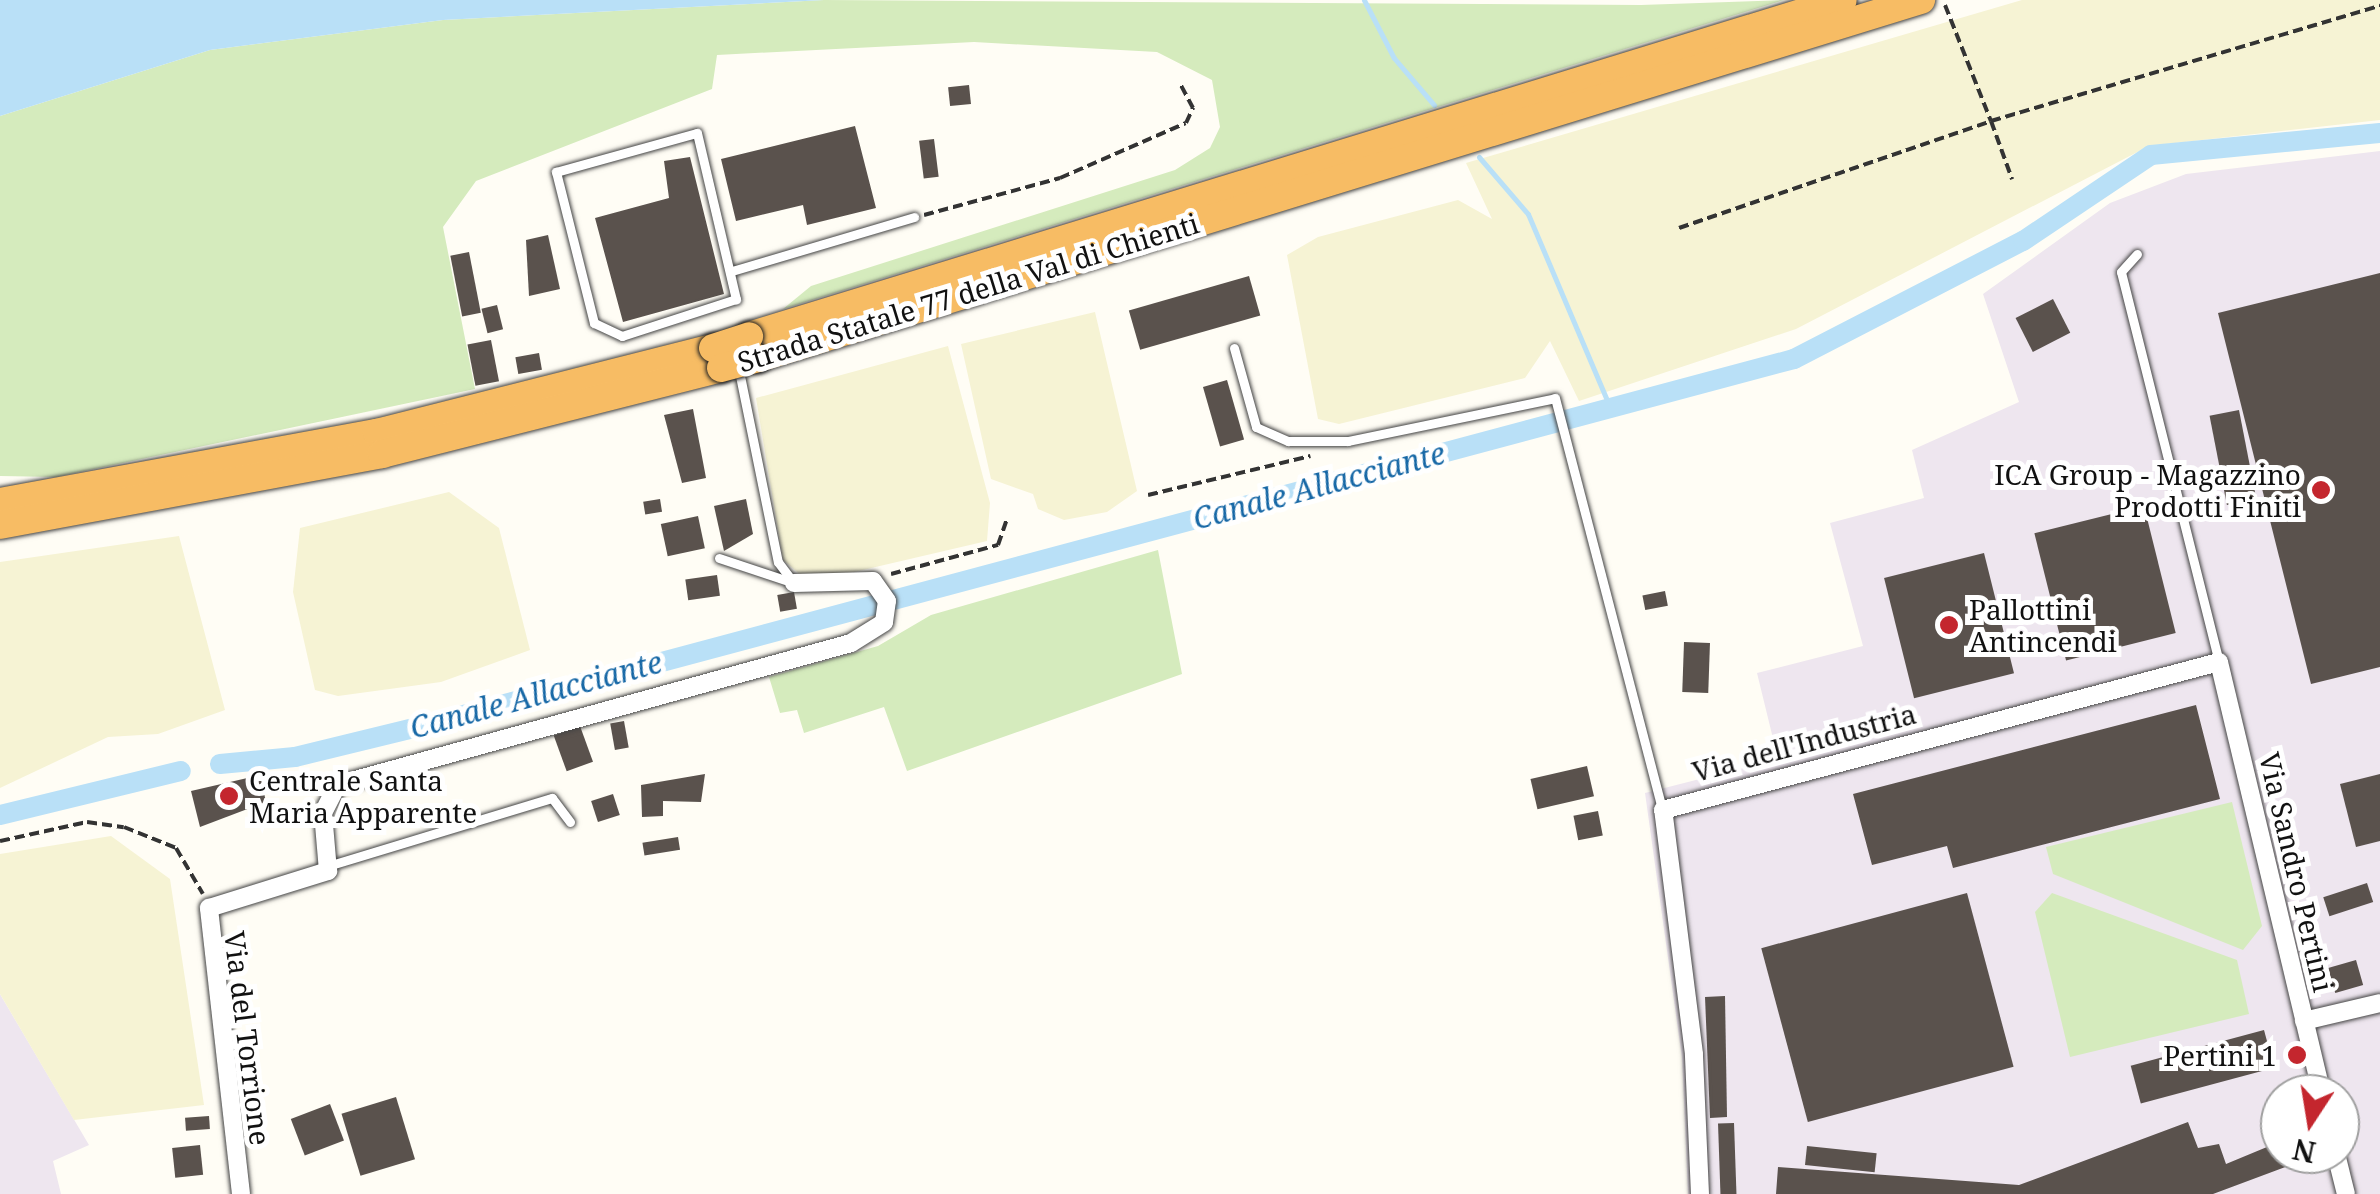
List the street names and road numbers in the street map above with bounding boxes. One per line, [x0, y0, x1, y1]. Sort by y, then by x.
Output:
street label: Strada Statale 77 della Val di Chienti [733, 206, 1203, 378]
street label: Via dell'Industria [1688, 696, 1920, 788]
street label: Via Sandro Pertini [2253, 749, 2341, 995]
street label: Via del Torrione [218, 929, 278, 1147]

